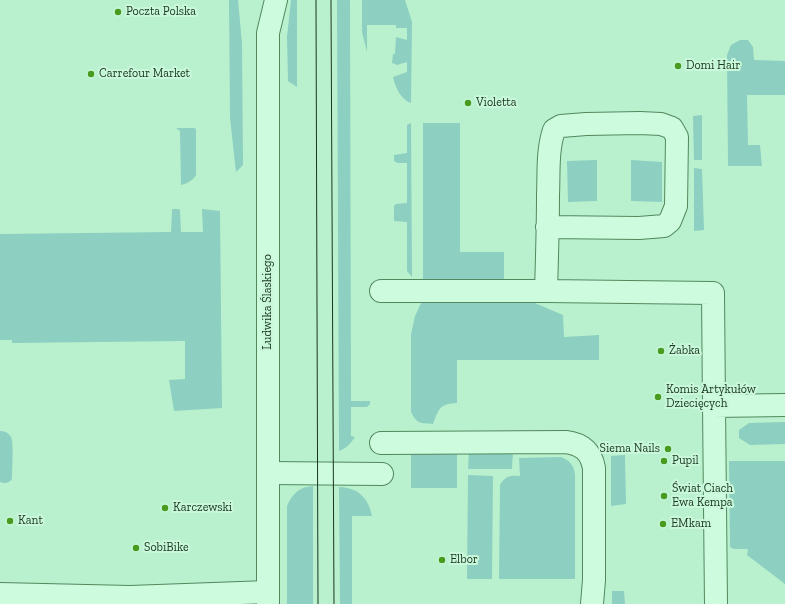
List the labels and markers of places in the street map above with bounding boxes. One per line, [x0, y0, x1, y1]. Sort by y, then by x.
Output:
place label: Poczta Polska [126, 5, 196, 19]
marker: Poczta Polska [113, 7, 123, 17]
place label: Domi Hair [686, 59, 740, 73]
marker: Domi Hair [673, 61, 683, 71]
place label: Carrefour Market [99, 67, 190, 81]
marker: Carrefour Market [86, 69, 96, 79]
place label: Violetta [476, 96, 517, 110]
marker: Violetta [463, 98, 473, 108]
place label: Żabka [669, 344, 700, 358]
marker: Żabka [656, 346, 666, 356]
place label: Komis Artykułów Dziecięcych [666, 383, 756, 411]
marker: Komis Artykułów Dziecięcych [653, 392, 663, 402]
place label: Siema Nails [600, 442, 660, 456]
marker: Siema Nails [663, 444, 673, 454]
place label: Pupil [672, 454, 699, 468]
marker: Pupil [659, 456, 669, 466]
place label: Świat Ciach Ewa Kempa [672, 482, 733, 510]
marker: Świat Ciach Ewa Kempa [659, 491, 669, 501]
place label: Karczewski [173, 501, 232, 515]
marker: Karczewski [160, 503, 170, 513]
place label: Kant [18, 514, 43, 528]
marker: Kant [5, 516, 15, 526]
place label: EMkam [671, 517, 711, 531]
marker: EMkam [658, 519, 668, 529]
place label: SobiBike [144, 541, 189, 555]
marker: SobiBike [131, 543, 141, 553]
place label: Elbor [450, 553, 478, 567]
marker: Elbor [437, 555, 447, 565]

